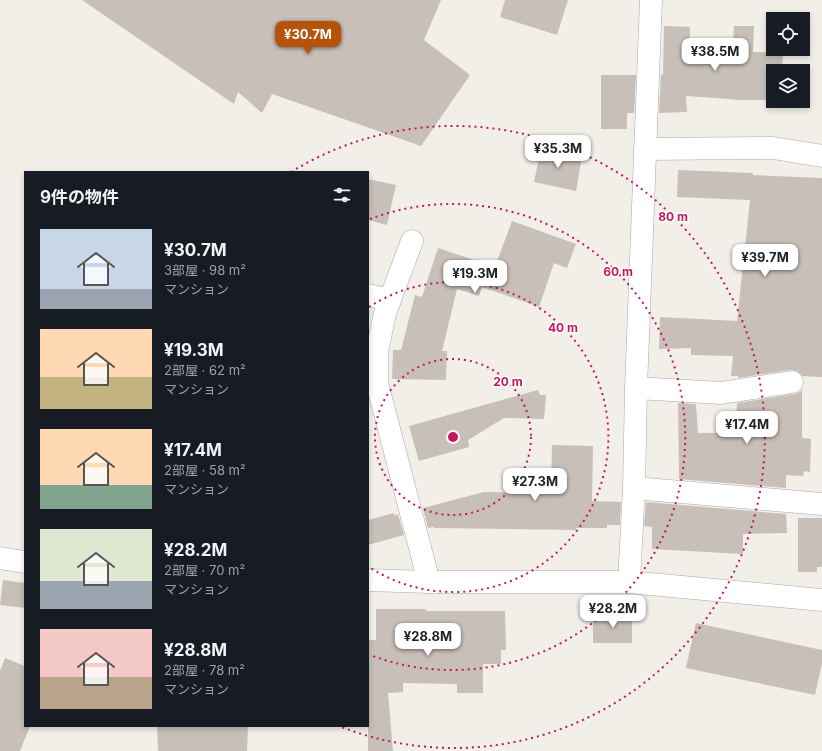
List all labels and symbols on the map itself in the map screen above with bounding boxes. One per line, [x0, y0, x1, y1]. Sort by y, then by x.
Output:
pin: ¥30.7M [275, 21, 341, 55]
pin: ¥38.5M [682, 38, 748, 72]
pin: ¥35.3M [525, 135, 591, 169]
text: 80 m [658, 209, 688, 224]
pin: ¥39.7M [732, 244, 798, 278]
pin: ¥19.3M [442, 260, 508, 294]
text: 60 m [603, 264, 633, 279]
text: 40 m [548, 320, 578, 335]
text: 20 m [493, 374, 523, 389]
pin: ¥17.4M [714, 411, 780, 445]
centre of rings [446, 430, 460, 444]
pin: ¥27.3M [502, 468, 568, 502]
pin: ¥28.2M [580, 595, 646, 629]
pin: ¥28.8M [395, 623, 461, 657]

